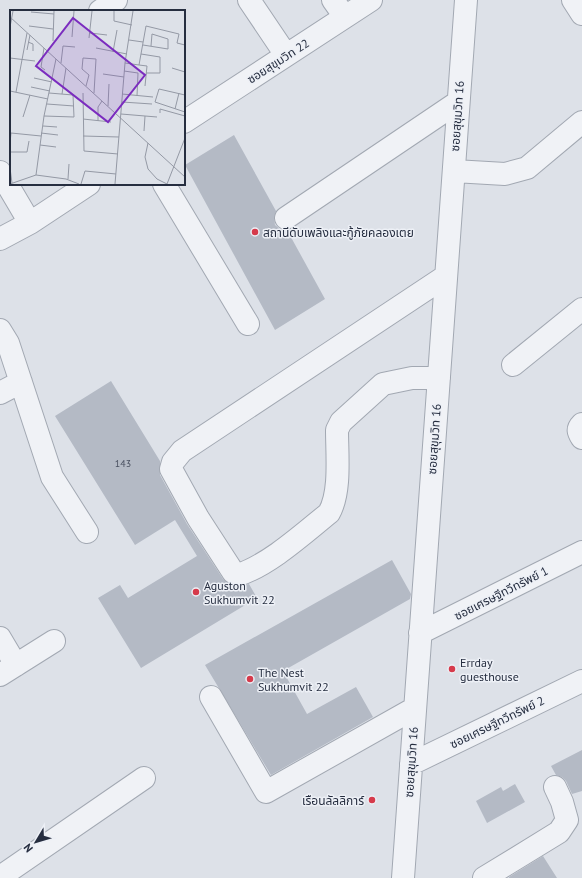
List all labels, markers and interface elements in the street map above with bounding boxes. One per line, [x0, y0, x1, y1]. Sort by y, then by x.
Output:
inset map [10, 10, 185, 185]
street label: ซอยสุขุมวิท 22 [244, 35, 312, 87]
street label: ซอยสุขุมวิท 16 [447, 80, 467, 152]
place label: สถานีดับเพลิงและกู้ภัยคลองเตย [263, 225, 414, 240]
marker: สถานีดับเพลิงและกู้ภัยคลองเตย [250, 227, 260, 237]
street label: ซอยสุขุมวิท 16 [424, 403, 444, 475]
house number: 143 [115, 457, 131, 470]
street label: ซอยเศรษฐีทวีทรัพย์ 1 [452, 563, 550, 623]
place label: Aguston Sukhumvit 22 [204, 578, 275, 607]
marker: Aguston Sukhumvit 22 [191, 587, 201, 597]
place label: Errday guesthouse [460, 655, 519, 684]
marker: Errday guesthouse [447, 664, 457, 674]
place label: The Nest Sukhumvit 22 [258, 665, 329, 694]
marker: The Nest Sukhumvit 22 [245, 674, 255, 684]
street label: ซอยเศรษฐีทวีทรัพย์ 2 [447, 693, 547, 751]
street label: ซอยสุขุมวิท 16 [401, 726, 421, 798]
place label: เรือนลัลลิการ์ [302, 793, 365, 808]
marker: เรือนลัลลิการ์ [367, 795, 377, 805]
north arrow [16, 822, 56, 862]
text: N [20, 841, 36, 855]

